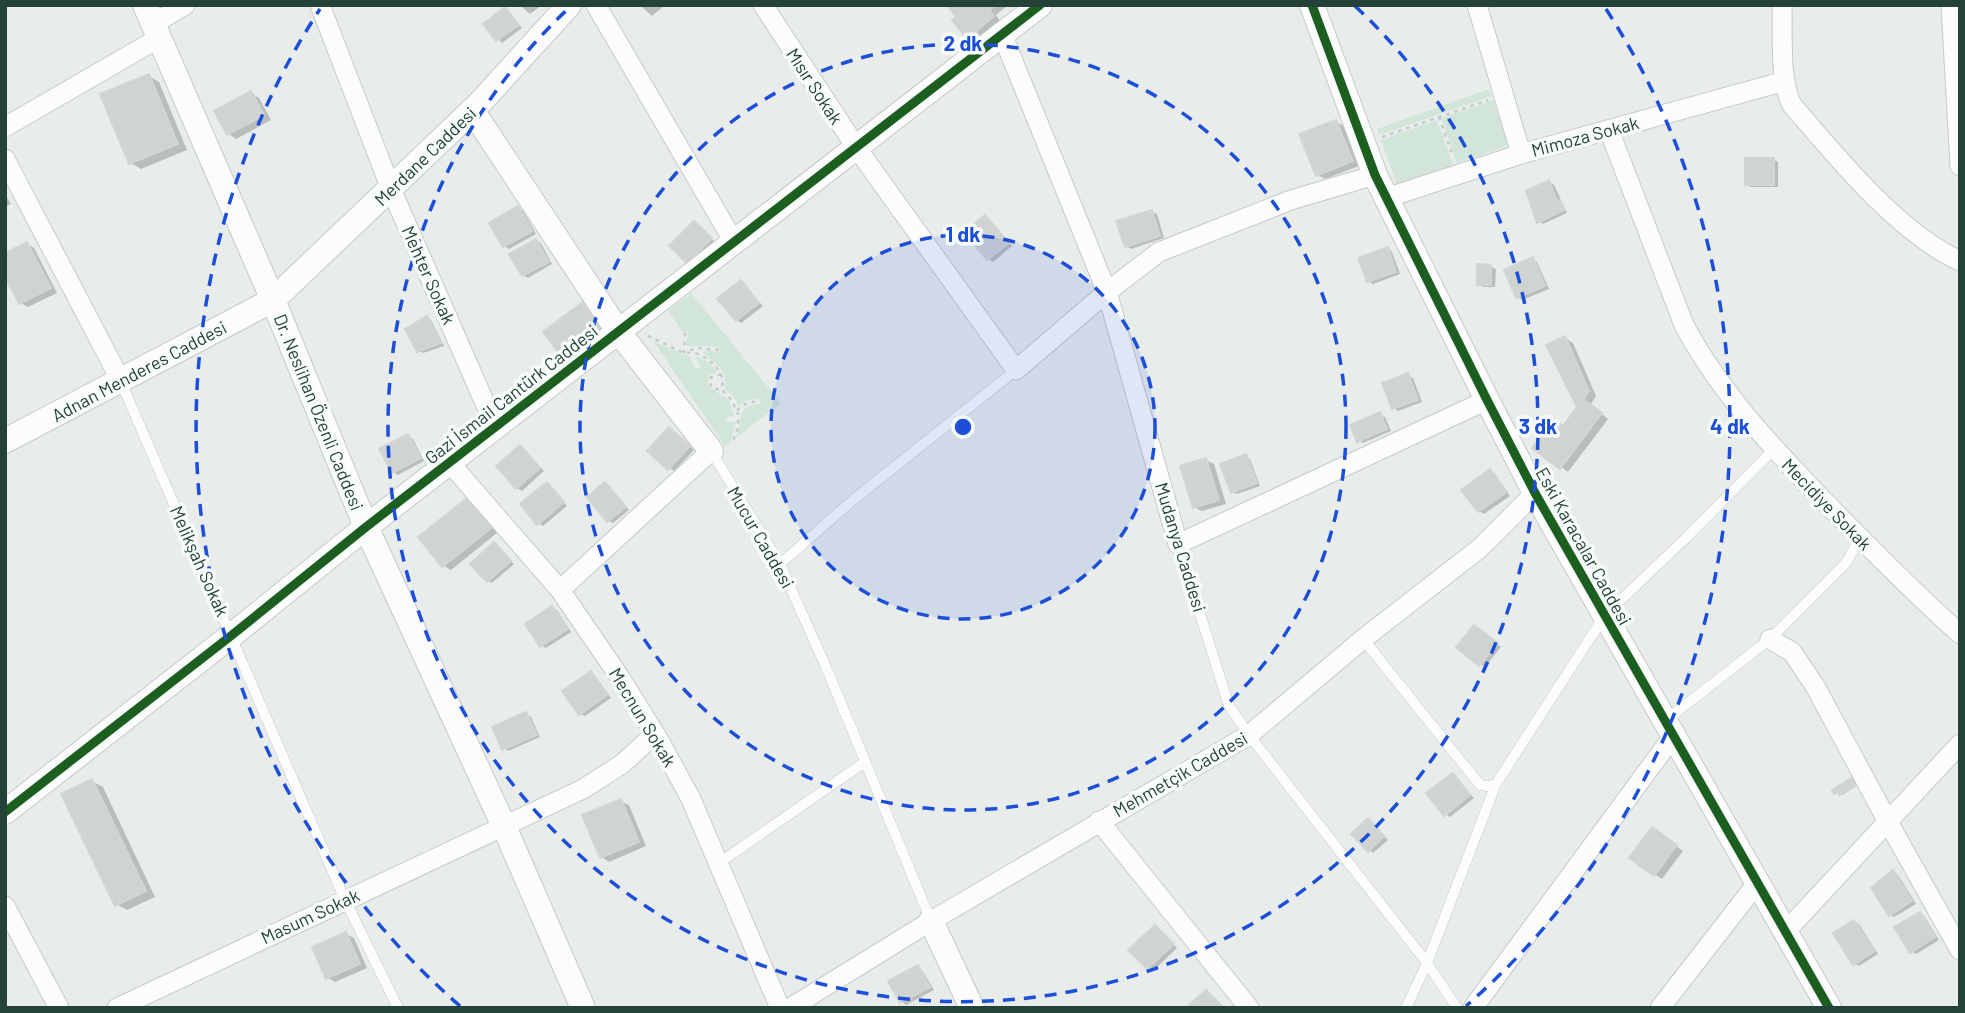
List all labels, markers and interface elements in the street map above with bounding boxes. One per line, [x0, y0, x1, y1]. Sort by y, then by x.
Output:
text: 2 dk [943, 30, 983, 55]
street label: Mısır Sokak [782, 44, 848, 128]
street label: Merdane Caddesi [370, 102, 480, 210]
street label: Mimoza Sokak [1529, 111, 1641, 161]
text: 1 dk [946, 221, 980, 246]
street label: Mehter Sokak [397, 222, 461, 328]
street label: Dr. Neslihan Özenli Caddesi [269, 311, 369, 513]
street label: Adnan Menderes Caddesi [48, 316, 230, 426]
street label: Gazi İsmail Cantürk Caddesi [420, 320, 602, 468]
text: 3 dk [1519, 413, 1557, 438]
text: 4 dk [1710, 413, 1750, 438]
centre of rings [951, 415, 975, 439]
street label: Mecidiye Sokak [1778, 453, 1876, 555]
street label: Eski Karacalar Caddesi [1531, 463, 1637, 629]
street label: Mudanya Caddesi [1151, 480, 1211, 614]
street label: Mucur Caddesi [723, 482, 799, 592]
street label: Melikşah Sokak [166, 502, 234, 620]
street label: Mecnun Sokak [605, 663, 681, 771]
street label: Mehmetçik Caddesi [1109, 727, 1251, 821]
street label: Masum Sokak [257, 884, 363, 948]

